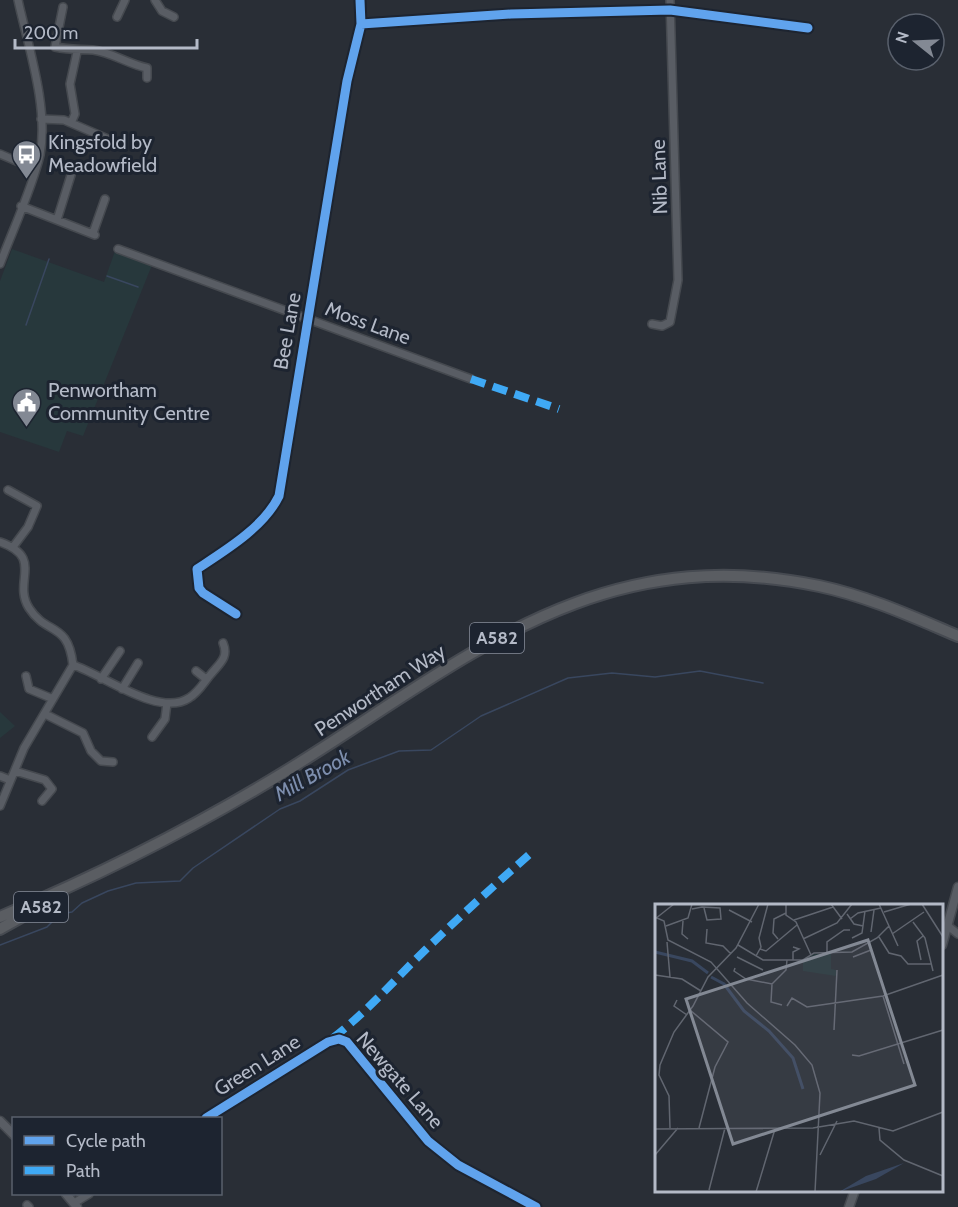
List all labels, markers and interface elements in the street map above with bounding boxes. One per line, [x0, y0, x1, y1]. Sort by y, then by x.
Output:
scale bar [15, 12, 196, 50]
north arrow [886, 12, 946, 72]
text: 200 m [24, 22, 78, 44]
text: N [891, 29, 913, 46]
place label: Kingsfold by Meadowfield [48, 130, 157, 177]
bus stop icon: Kingsfold by Meadowfield [11, 138, 43, 180]
street label: Nib Lane [646, 139, 672, 215]
street label: Bee Lane [268, 291, 306, 371]
street label: Moss Lane [322, 296, 414, 350]
place label: Penwortham Community Centre [48, 378, 210, 425]
public building icon: Penwortham Community Centre [11, 386, 43, 428]
road number: A582 [470, 623, 524, 653]
street label: Penwortham Way [310, 639, 450, 741]
water label: Mill Brook [269, 744, 355, 806]
road number: A582 [14, 892, 68, 922]
inset map [655, 904, 943, 1192]
street label: Newgate Lane [351, 1027, 449, 1133]
street label: Green Lane [210, 1029, 304, 1101]
legend [12, 1117, 222, 1195]
text: Cycle path [66, 1130, 146, 1152]
text: Path [66, 1160, 100, 1182]

